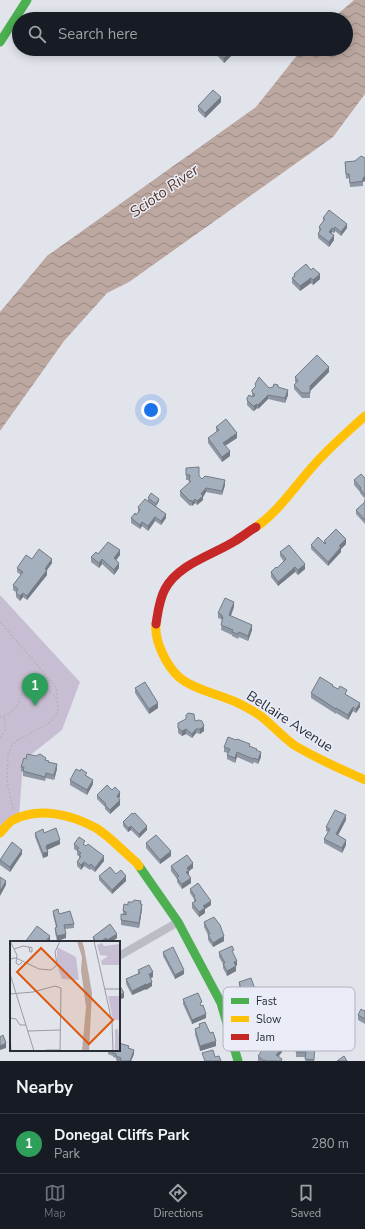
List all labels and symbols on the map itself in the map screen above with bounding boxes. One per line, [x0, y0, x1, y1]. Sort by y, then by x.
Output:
water label: Scioto River [126, 160, 203, 222]
your location [141, 400, 161, 420]
pin: 1 [22, 673, 48, 706]
street label: Bellaire Avenue [243, 686, 337, 756]
inset map [10, 941, 120, 1051]
legend [223, 987, 355, 1051]
text: Fast [256, 994, 277, 1009]
text: Slow [256, 1012, 281, 1027]
text: Jam [255, 1030, 275, 1045]

